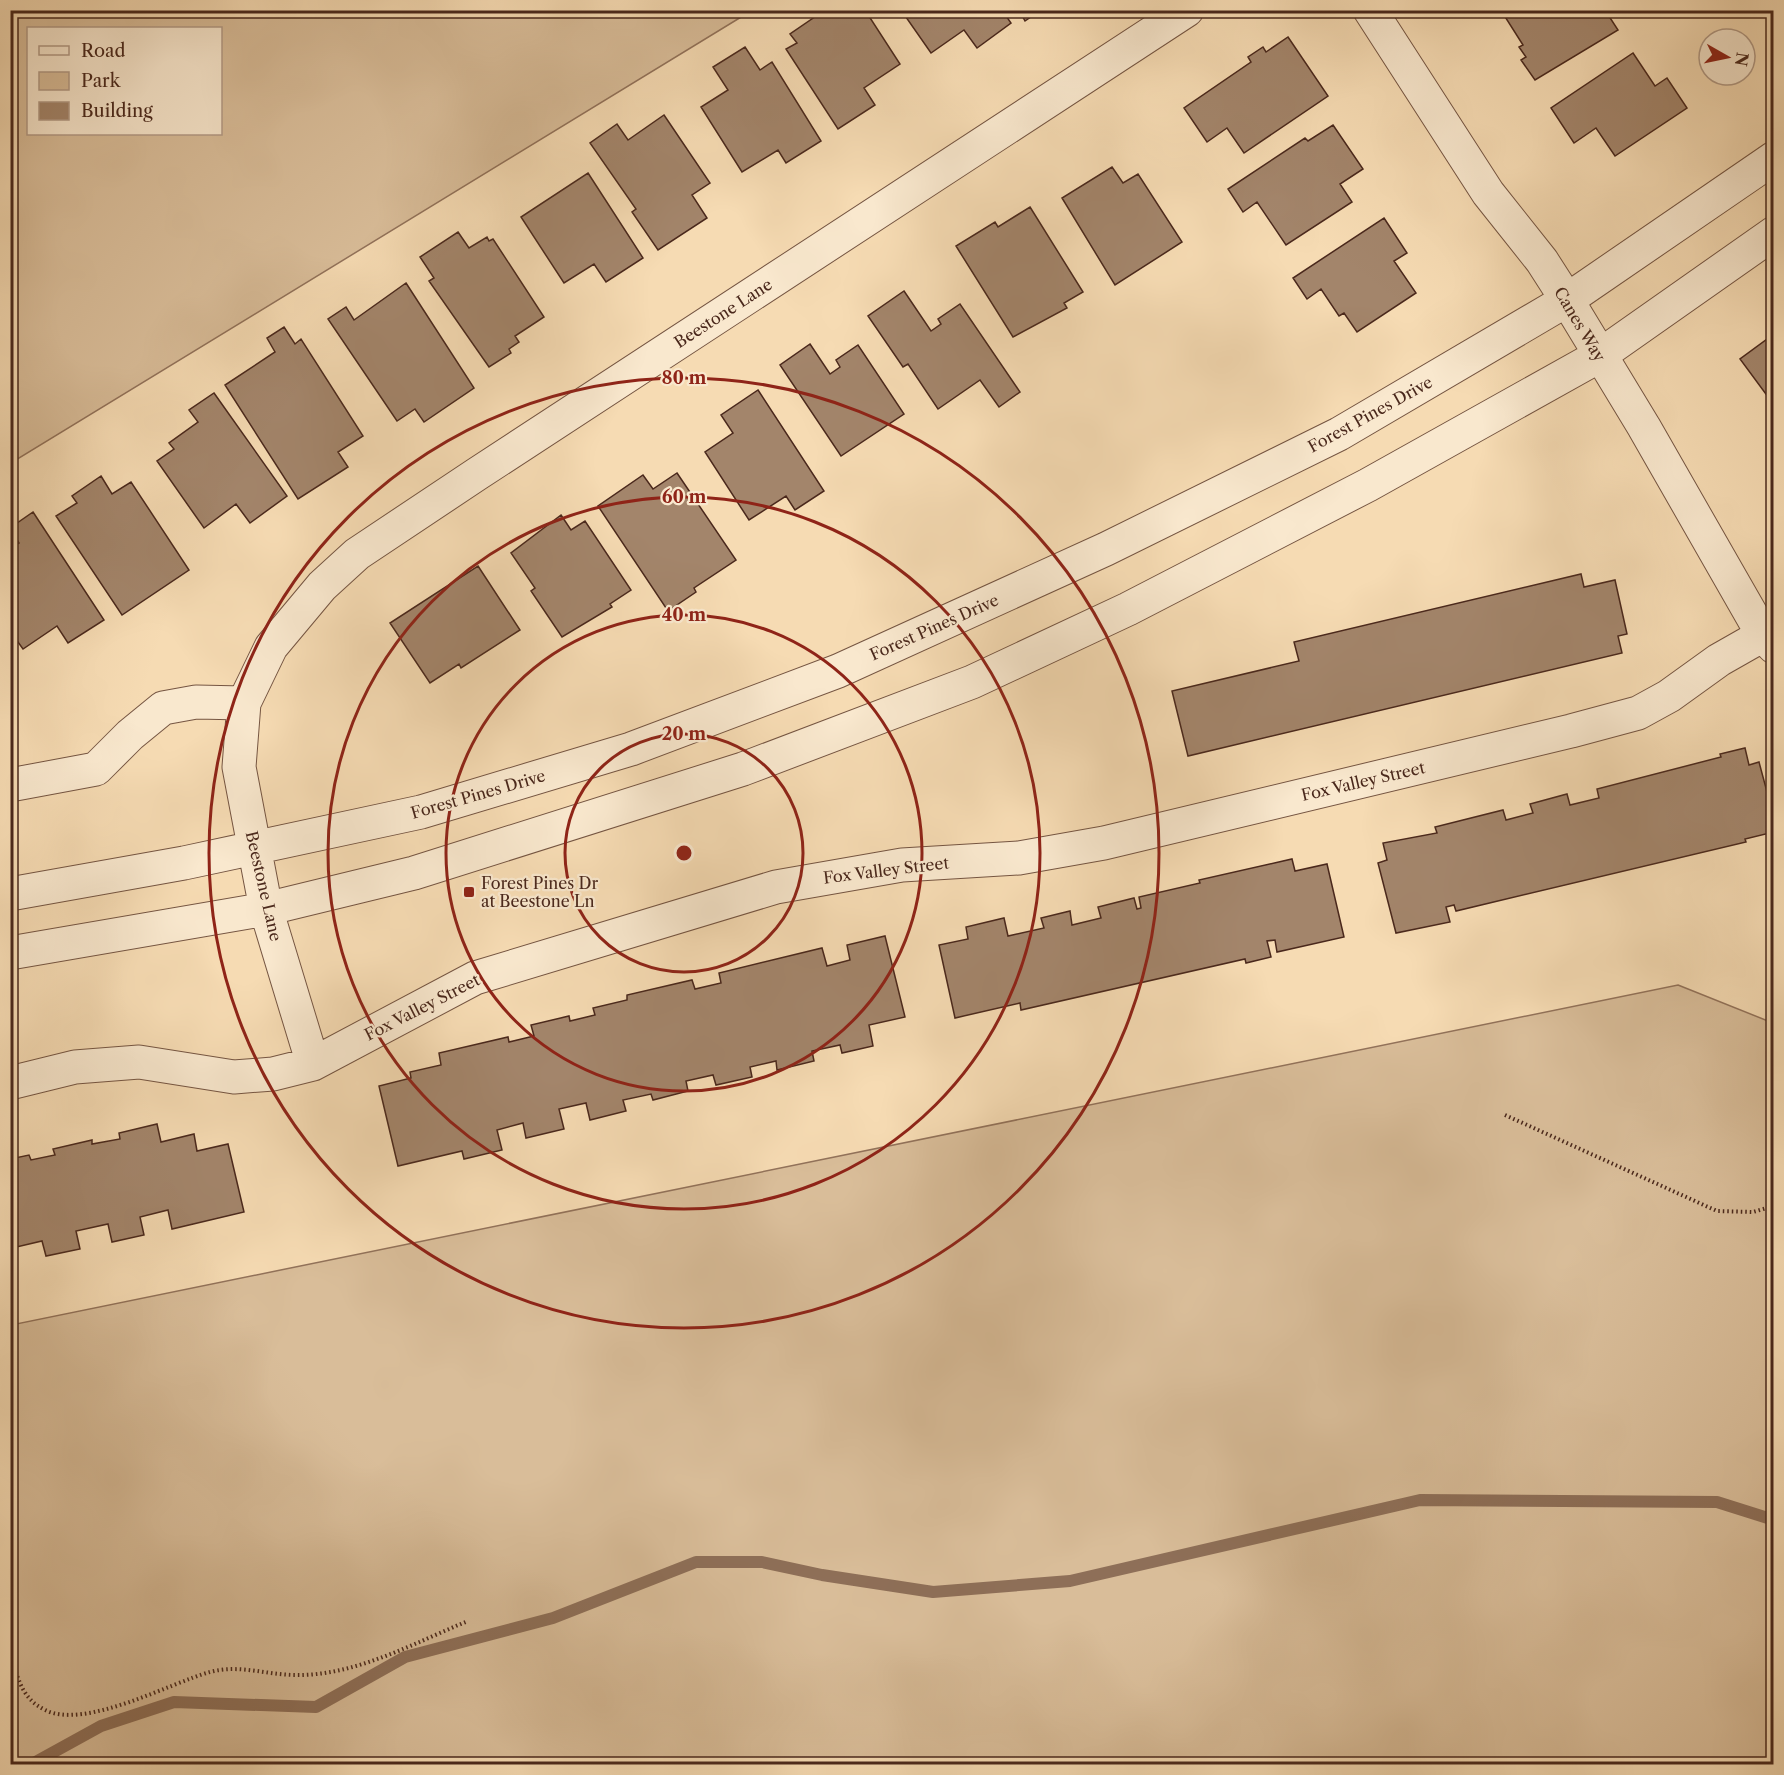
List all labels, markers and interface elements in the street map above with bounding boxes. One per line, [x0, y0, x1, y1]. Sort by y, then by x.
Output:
legend [27, 27, 222, 135]
north arrow [1697, 27, 1757, 87]
text: Road [81, 40, 126, 62]
text: N [1731, 51, 1753, 68]
text: Park [81, 70, 122, 92]
text: Building [81, 100, 153, 122]
street label: Beestone Lane [670, 274, 776, 352]
street label: Canes Way [1550, 283, 1611, 366]
text: 80 m [661, 367, 707, 389]
street label: Forest Pines Drive [1304, 372, 1436, 456]
text: 60 m [662, 486, 706, 508]
street label: Forest Pines Drive [866, 590, 1002, 664]
text: 40 m [662, 604, 706, 626]
text: 20 m [662, 723, 706, 745]
street label: Fox Valley Street [1299, 757, 1427, 805]
street label: Forest Pines Drive [408, 765, 548, 823]
street label: Beestone Lane [242, 829, 286, 943]
centre of rings [674, 843, 694, 863]
street label: Fox Valley Street [822, 852, 950, 888]
place label: Forest Pines Dr at Beestone Ln [481, 873, 598, 911]
marker: Forest Pines Dr at Beestone Ln [462, 885, 476, 899]
street label: Fox Valley Street [361, 969, 483, 1045]

